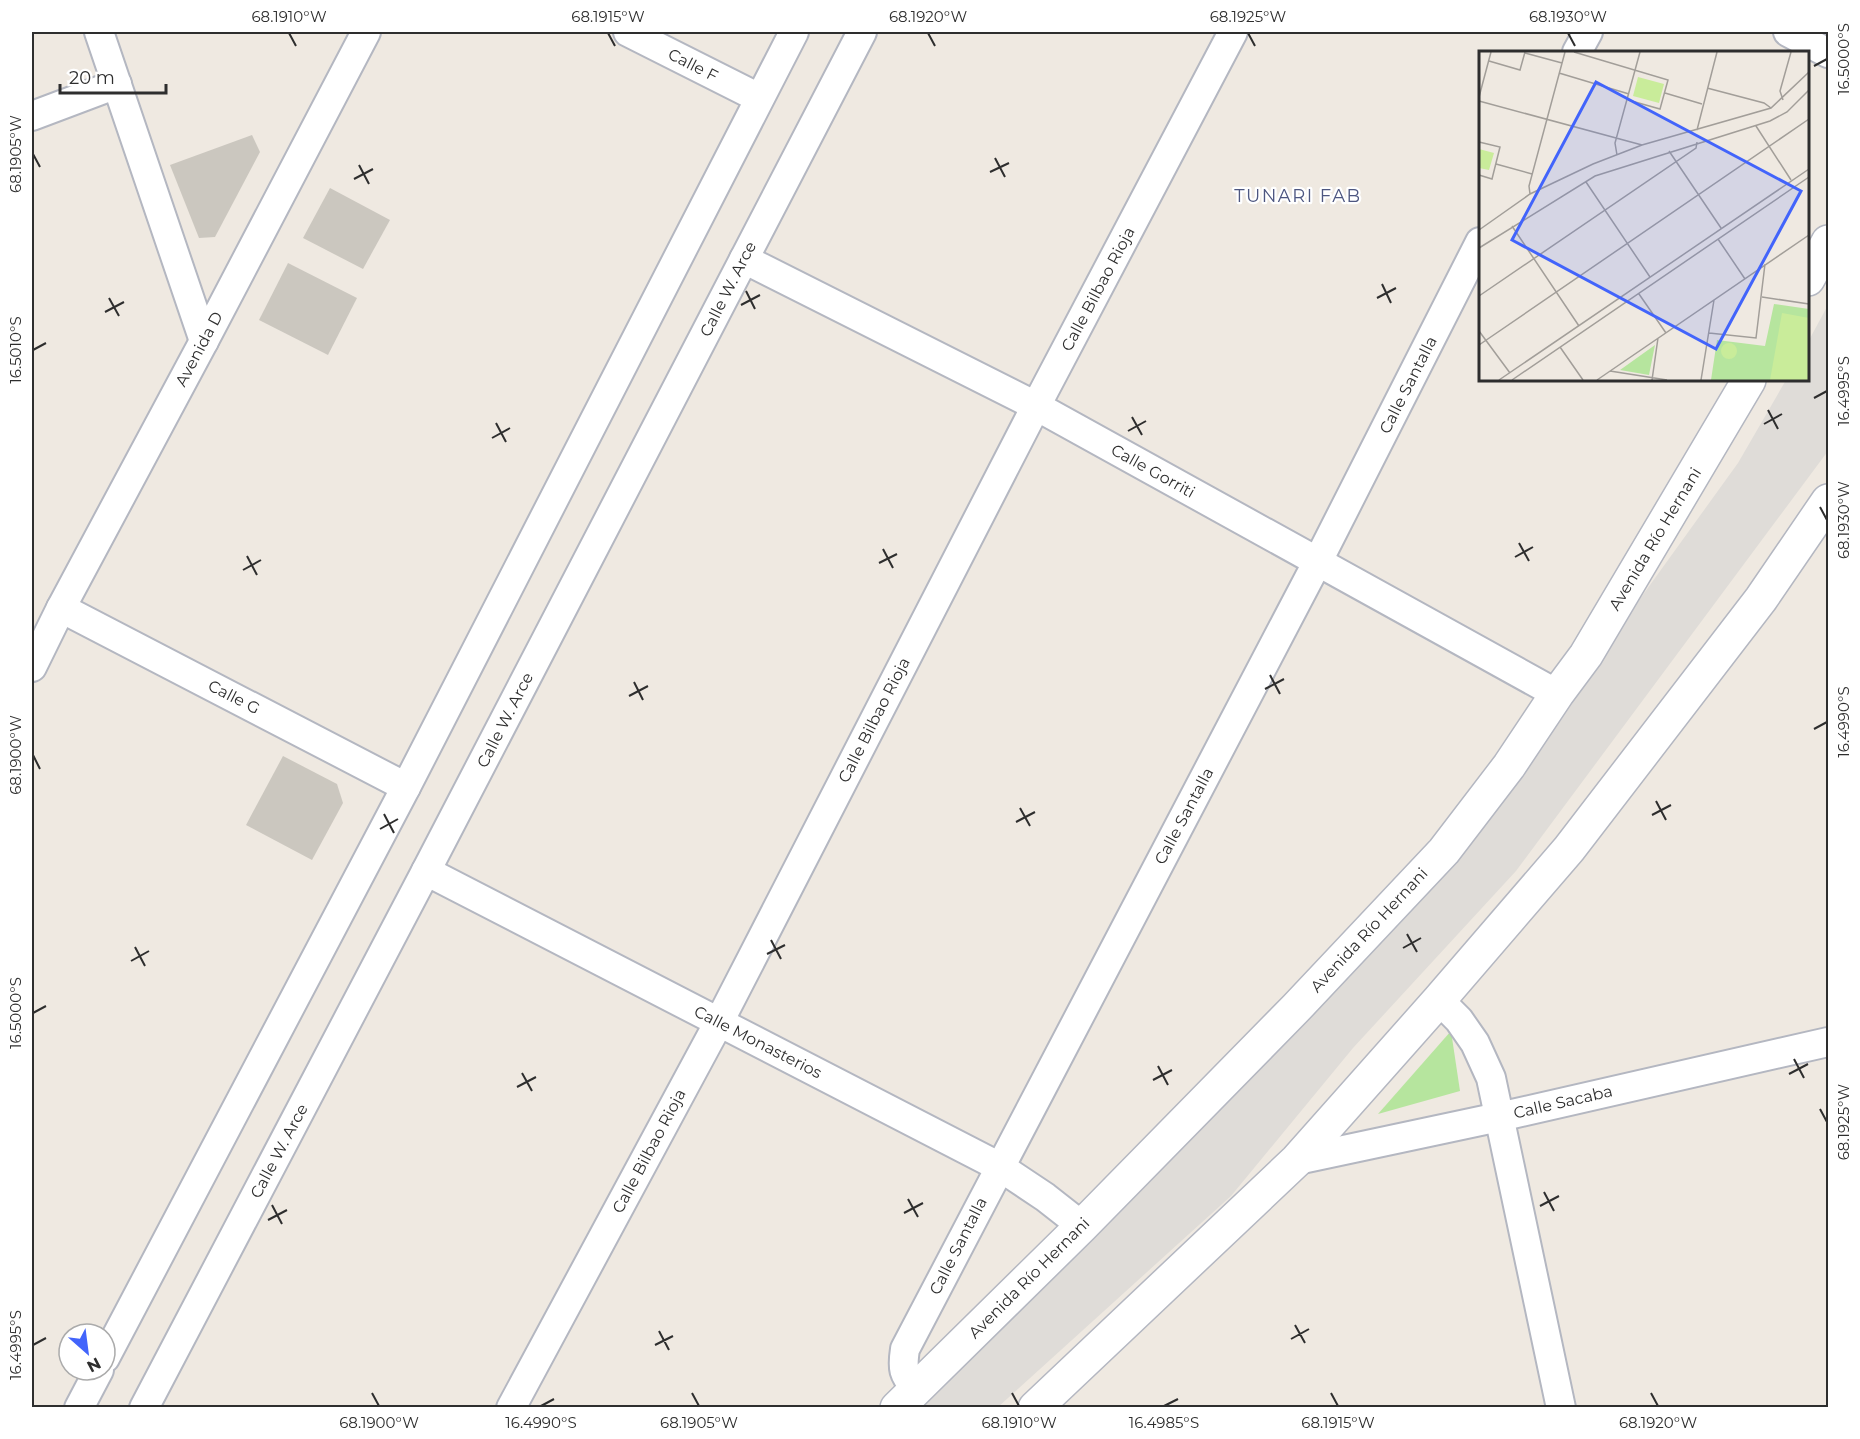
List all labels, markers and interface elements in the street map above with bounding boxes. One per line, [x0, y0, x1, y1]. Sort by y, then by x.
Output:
text: 68.1910°W [251, 7, 327, 26]
text: 68.1915°W [571, 7, 645, 26]
text: 68.1920°W [889, 7, 967, 26]
text: 68.1925°W [1210, 7, 1287, 26]
text: 68.1930°W [1529, 7, 1607, 26]
text: 16.5000°S [1834, 23, 1853, 95]
street label: Calle F [665, 44, 721, 86]
inset map [1479, 51, 1809, 381]
scale bar [60, 57, 166, 95]
text: 20 m [69, 67, 115, 89]
text: 68.1905°W [6, 115, 25, 193]
district label: TUNARI FAB [1234, 185, 1362, 207]
street label: Calle Bilbao Rioja [1057, 224, 1139, 354]
street label: Calle W. Arce [696, 238, 760, 340]
street label: Avenida D [171, 308, 227, 390]
text: 16.5010°S [6, 316, 25, 384]
street label: Calle Santalla [1375, 333, 1441, 437]
text: 16.4995°S [1834, 356, 1853, 426]
street label: Calle Gorriti [1108, 440, 1198, 502]
street label: Avenida Río Hernani [1605, 464, 1705, 614]
text: 68.1930°W [1834, 481, 1853, 559]
street label: Calle Bilbao Rioja [834, 654, 914, 786]
street label: Calle W. Arce [473, 669, 537, 771]
street label: Calle G [205, 676, 263, 718]
text: 16.4990°S [1834, 686, 1853, 758]
text: 68.1900°W [6, 715, 25, 795]
street label: Calle Santalla [1151, 764, 1217, 868]
street label: Avenida Río Hernani [1306, 864, 1432, 996]
text: 16.5000°S [6, 977, 25, 1049]
street label: Calle Monasterios [691, 1002, 825, 1083]
street label: Calle Sacaba [1512, 1081, 1614, 1123]
text: 68.1925°W [1834, 1083, 1853, 1160]
street label: Calle Bilbao Rioja [608, 1086, 690, 1216]
street label: Calle W. Arce [246, 1101, 312, 1201]
street label: Calle Santalla [925, 1194, 991, 1298]
street label: Avenida Río Hernani [965, 1214, 1093, 1342]
text: 16.4995°S [6, 1310, 25, 1380]
north arrow [57, 1322, 117, 1382]
text: N [84, 1353, 104, 1376]
text: 68.1900°W [339, 1413, 419, 1432]
text: 16.4990°S [505, 1413, 577, 1432]
text: 68.1905°W [660, 1413, 738, 1432]
text: 68.1910°W [981, 1413, 1057, 1432]
text: 16.4985°S [1129, 1413, 1199, 1432]
text: 68.1915°W [1301, 1413, 1375, 1432]
text: 68.1920°W [1619, 1413, 1697, 1432]

